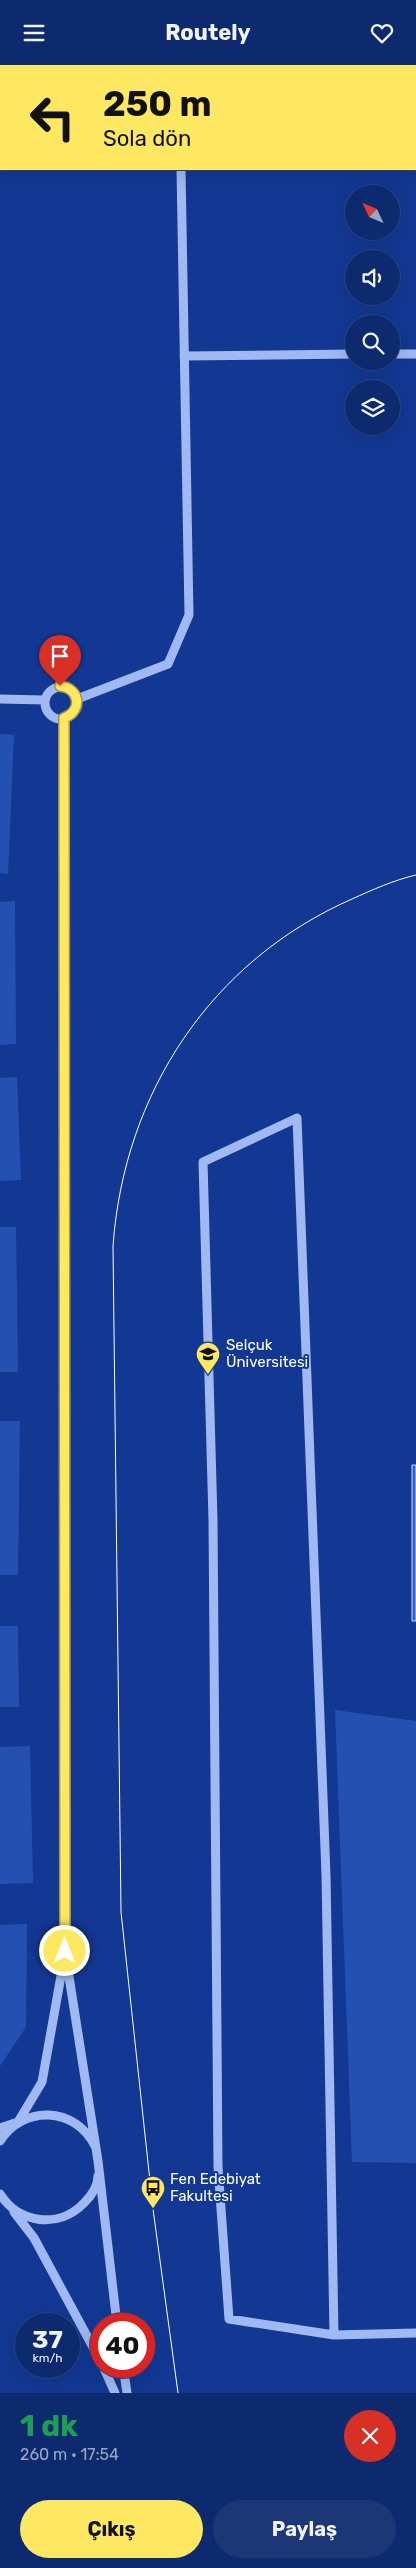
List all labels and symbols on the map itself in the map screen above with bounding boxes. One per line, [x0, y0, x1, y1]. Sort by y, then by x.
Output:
north arrow [345, 185, 400, 240]
pin [39, 635, 81, 686]
place label: Selçuk Üniversitesi [226, 1336, 308, 1371]
school or university icon: Selçuk Üniversitesi [195, 1341, 221, 1375]
position arrow [38, 1924, 90, 1976]
place label: Fen Edebiyat Fakultesi [170, 2170, 261, 2205]
bus stop icon: Fen Edebiyat Fakultesi [140, 2175, 166, 2209]
speed limit sign: 40 [90, 2313, 155, 2378]

